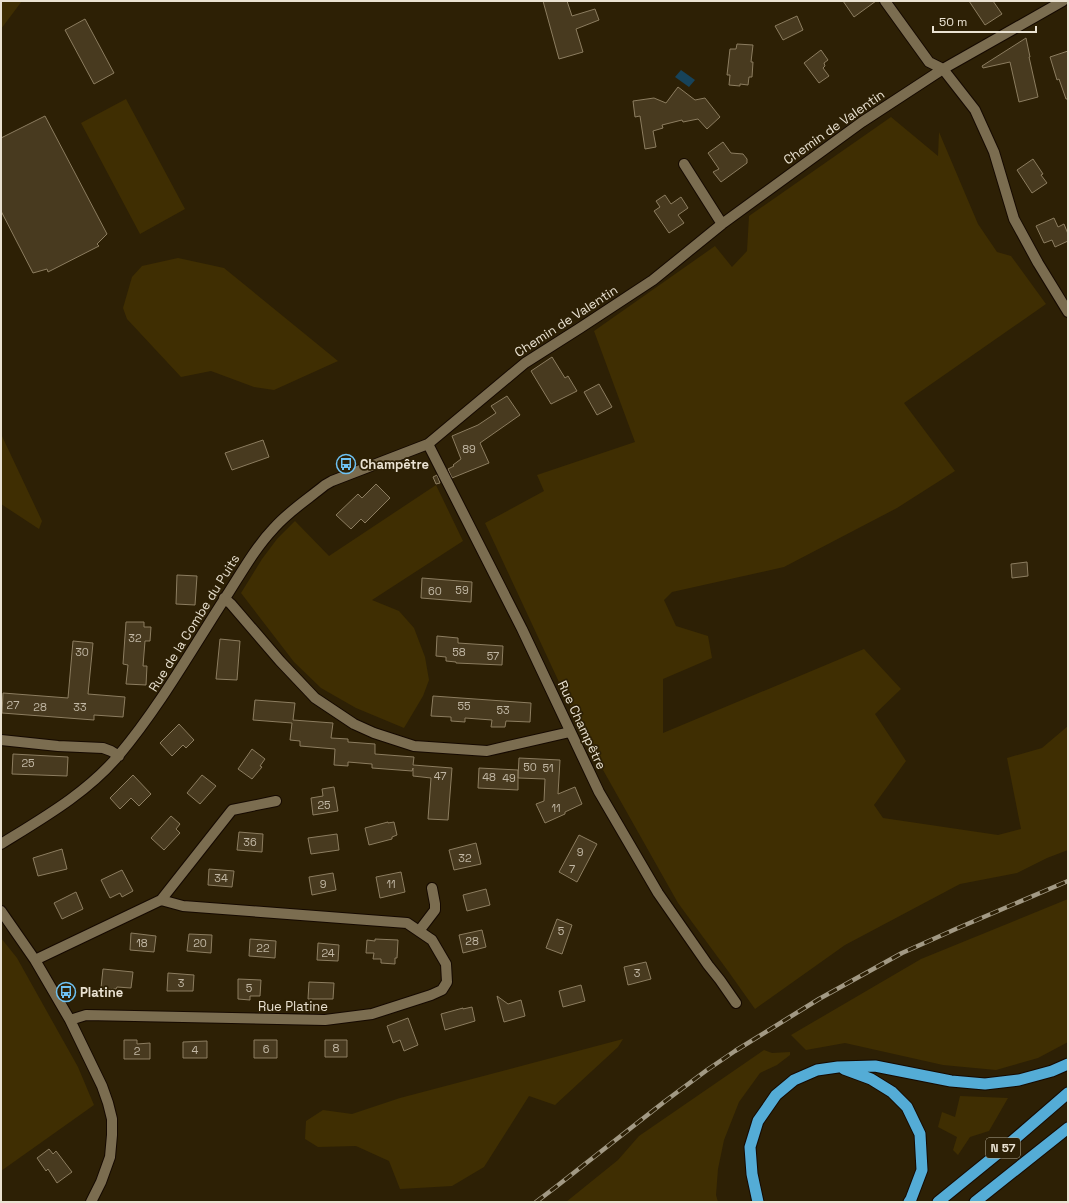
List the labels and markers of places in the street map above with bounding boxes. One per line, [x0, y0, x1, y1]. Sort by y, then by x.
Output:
bus stop icon: Champêtre [335, 453, 357, 475]
place label: Champêtre [360, 456, 429, 473]
bus stop icon: Platine [55, 981, 77, 1003]
place label: Platine [80, 984, 123, 1001]

